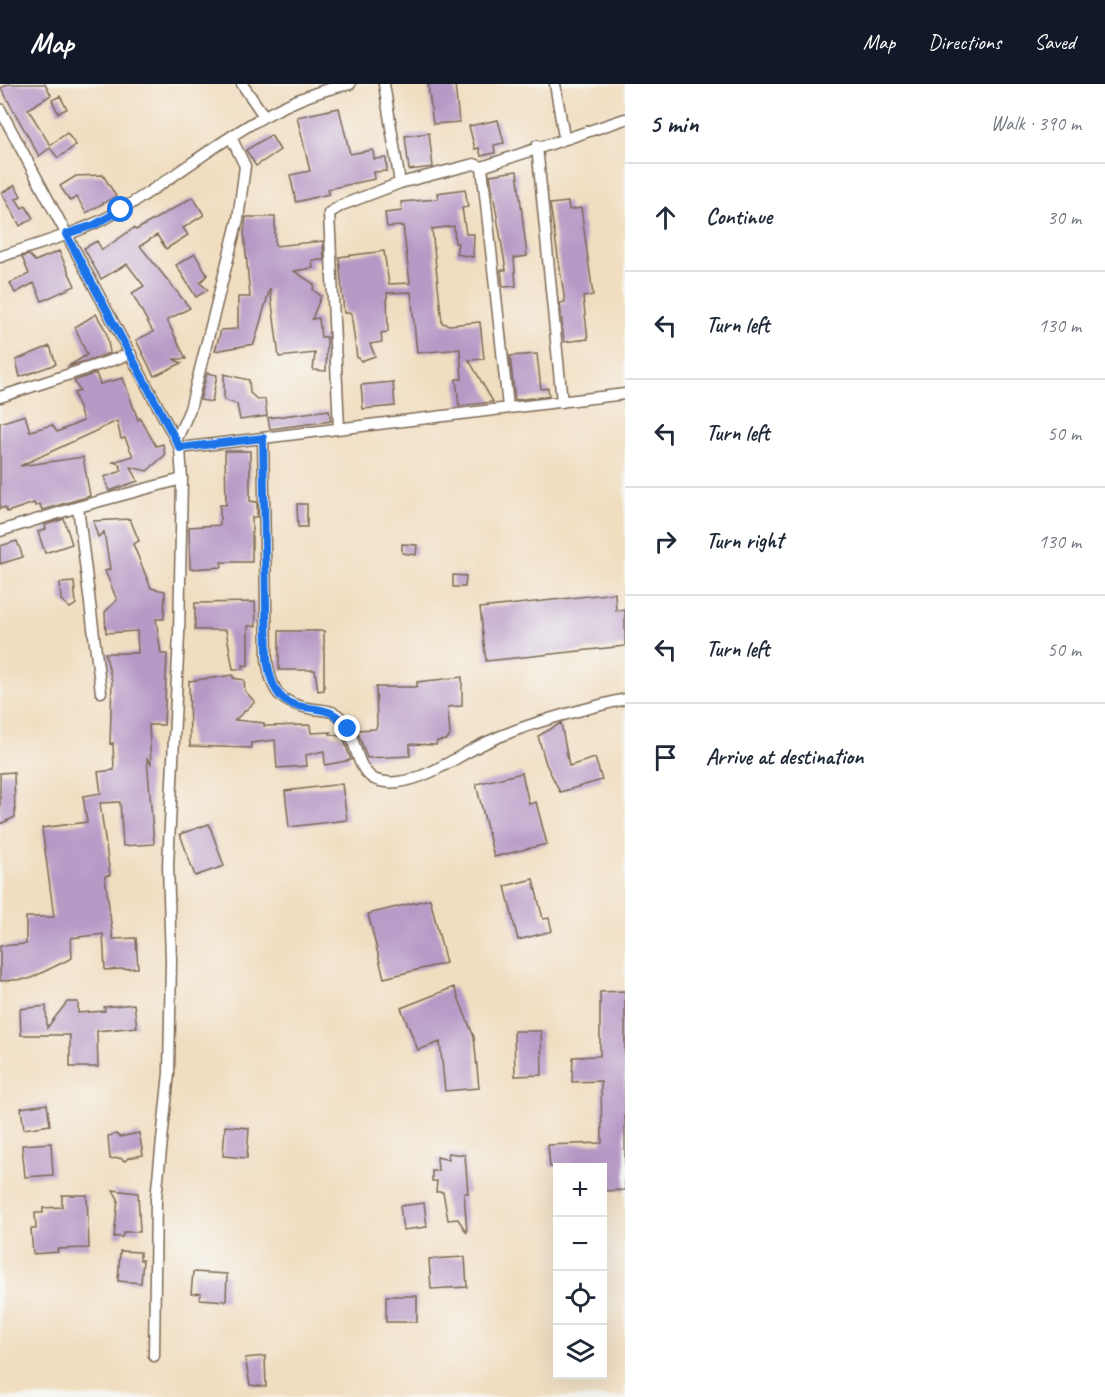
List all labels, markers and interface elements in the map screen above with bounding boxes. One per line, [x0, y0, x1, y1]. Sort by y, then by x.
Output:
text: Map [30, 25, 73, 60]
text: Map [863, 29, 895, 55]
text: Directions [928, 29, 1001, 55]
text: Saved [1034, 29, 1075, 55]
text: 5 min [649, 107, 698, 140]
text: Walk · 390 m [991, 111, 1081, 136]
route start [107, 196, 133, 222]
icon: ahead [649, 201, 682, 234]
text: Continue [706, 203, 772, 231]
text: 30 m [1047, 205, 1081, 230]
icon: left [649, 309, 682, 342]
text: Turn left [706, 311, 770, 339]
text: 130 m [1038, 313, 1081, 338]
icon: left [649, 417, 682, 450]
text: Turn left [706, 419, 770, 447]
text: 50 m [1047, 421, 1081, 446]
icon: right [649, 525, 682, 558]
text: Turn right [706, 527, 783, 555]
text: 130 m [1038, 529, 1081, 554]
icon: left [649, 633, 682, 666]
text: Turn left [706, 635, 770, 663]
text: 50 m [1047, 637, 1081, 662]
route end [334, 715, 360, 741]
icon: arrive [649, 741, 682, 774]
text: Arrive at destination [706, 743, 863, 771]
map controls [553, 1163, 607, 1379]
button: + [553, 1163, 607, 1217]
button: − [553, 1217, 607, 1271]
button: locate [553, 1271, 607, 1325]
button: layers [553, 1325, 607, 1379]

